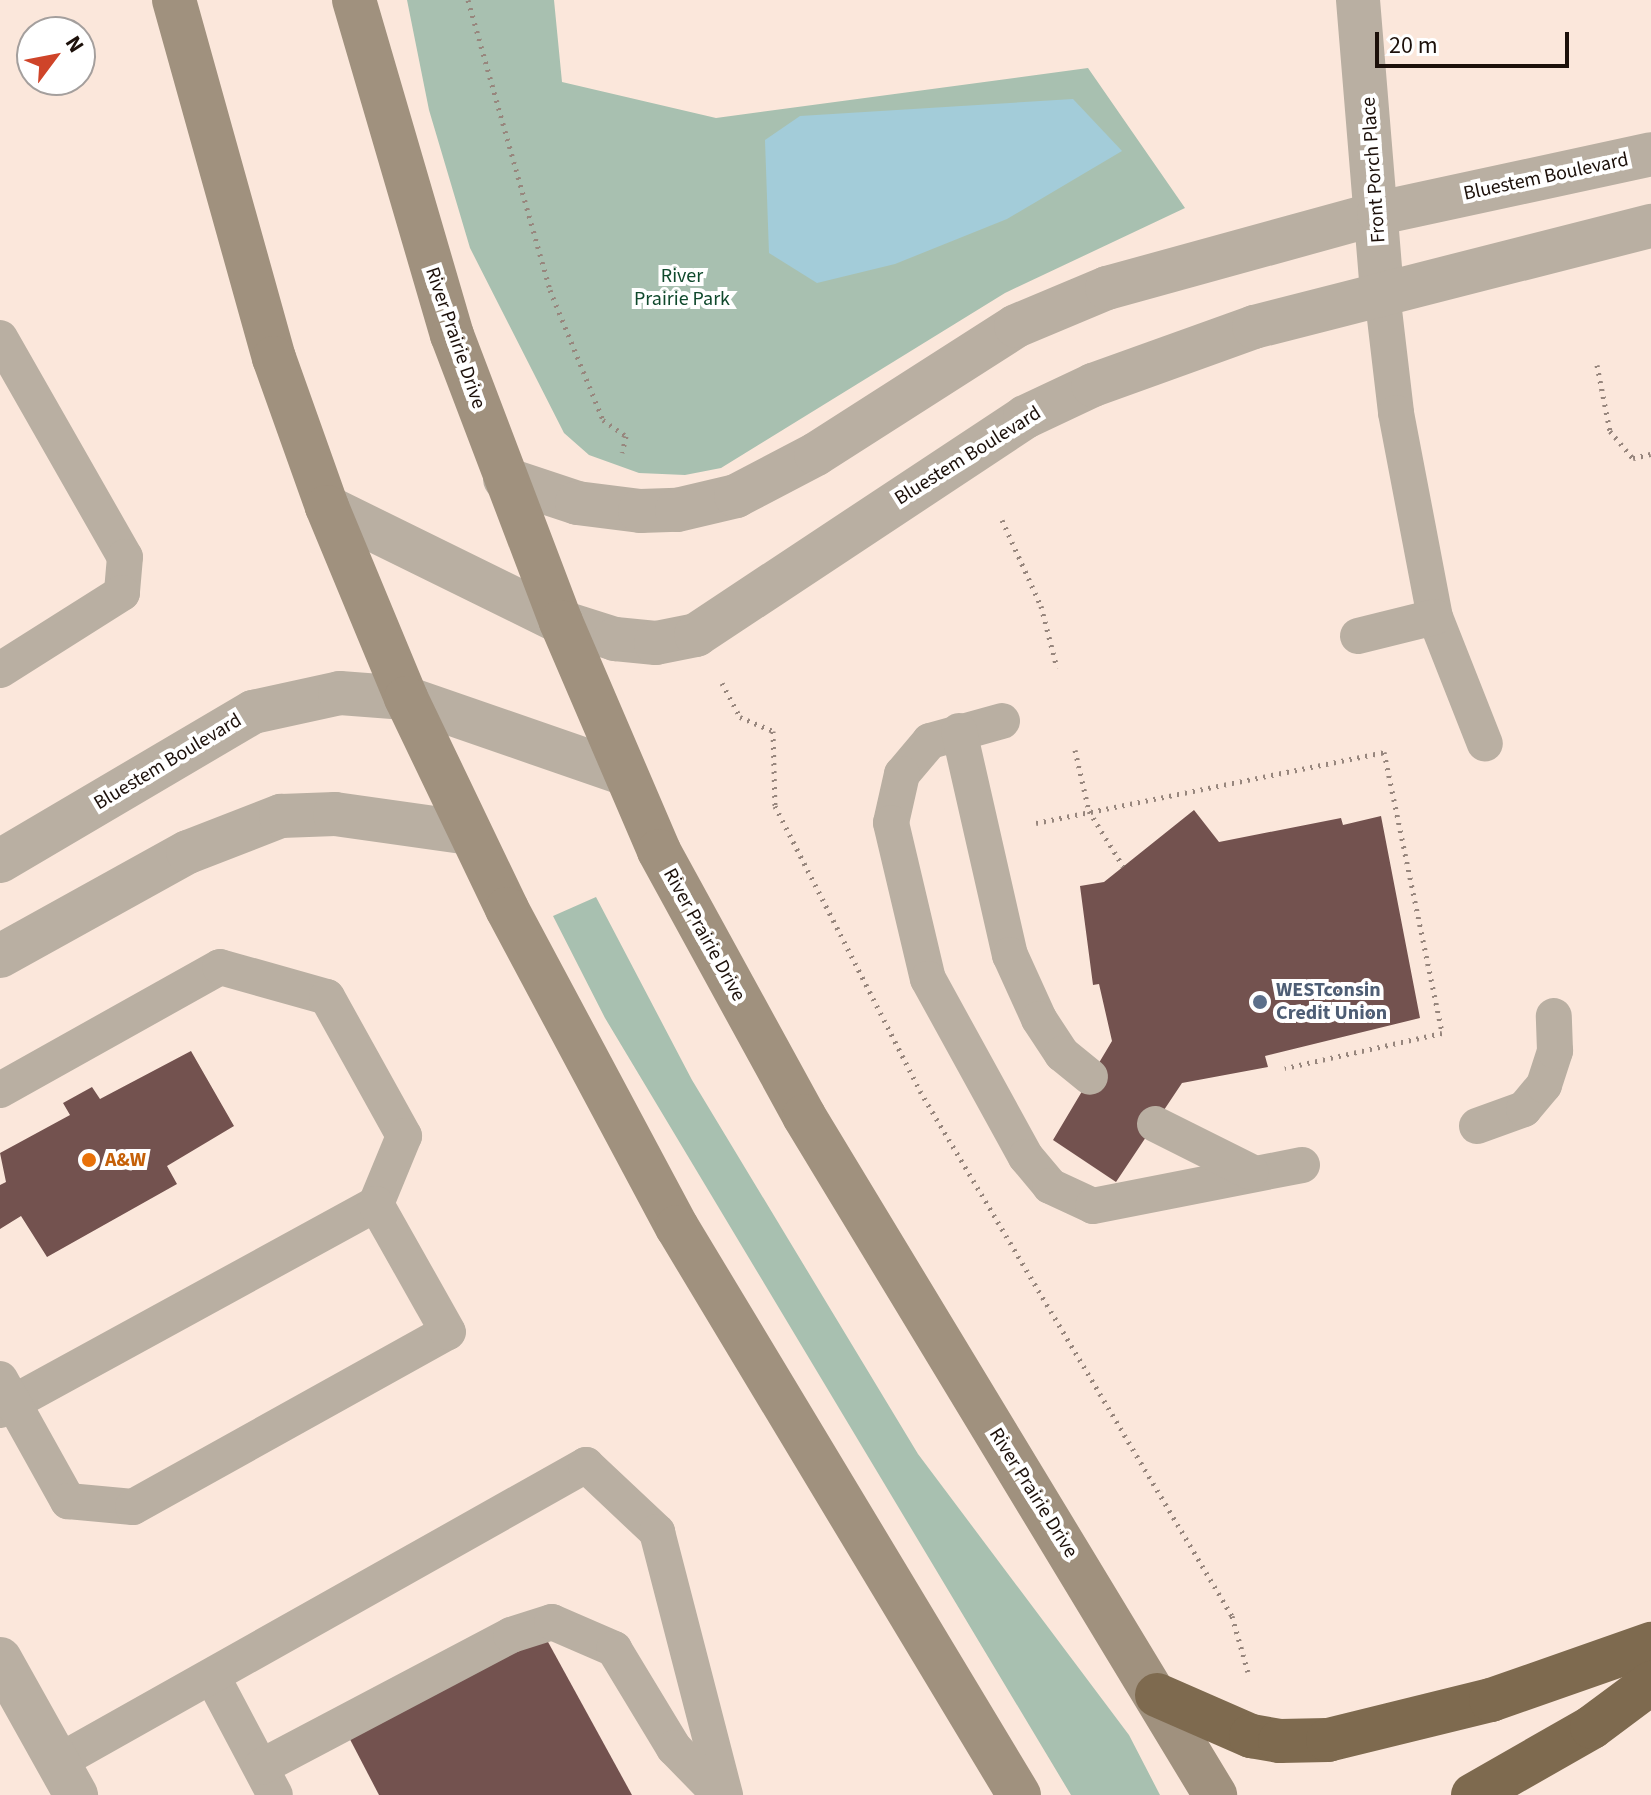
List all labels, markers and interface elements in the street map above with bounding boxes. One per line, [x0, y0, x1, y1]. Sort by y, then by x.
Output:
north arrow [16, 16, 96, 96]
scale bar [1379, 16, 1573, 66]
text: 20 m [1389, 28, 1438, 63]
text: N [57, 30, 92, 59]
street label: Front Porch Place [1357, 96, 1391, 244]
street label: Bluestem Boulevard [1461, 148, 1631, 206]
street label: River Prairie Drive [420, 264, 490, 412]
park label: River Prairie Park [634, 264, 730, 311]
street label: Bluestem Boulevard [890, 401, 1046, 511]
street label: Bluestem Boulevard [90, 708, 246, 816]
street label: River Prairie Drive [658, 864, 750, 1006]
place label: WESTconsin Credit Union [1276, 978, 1387, 1025]
marker: WESTconsin Credit Union [1251, 993, 1269, 1011]
place label: A&W [105, 1148, 146, 1172]
marker: A&W [80, 1151, 98, 1169]
street label: River Prairie Drive [984, 1424, 1082, 1562]

